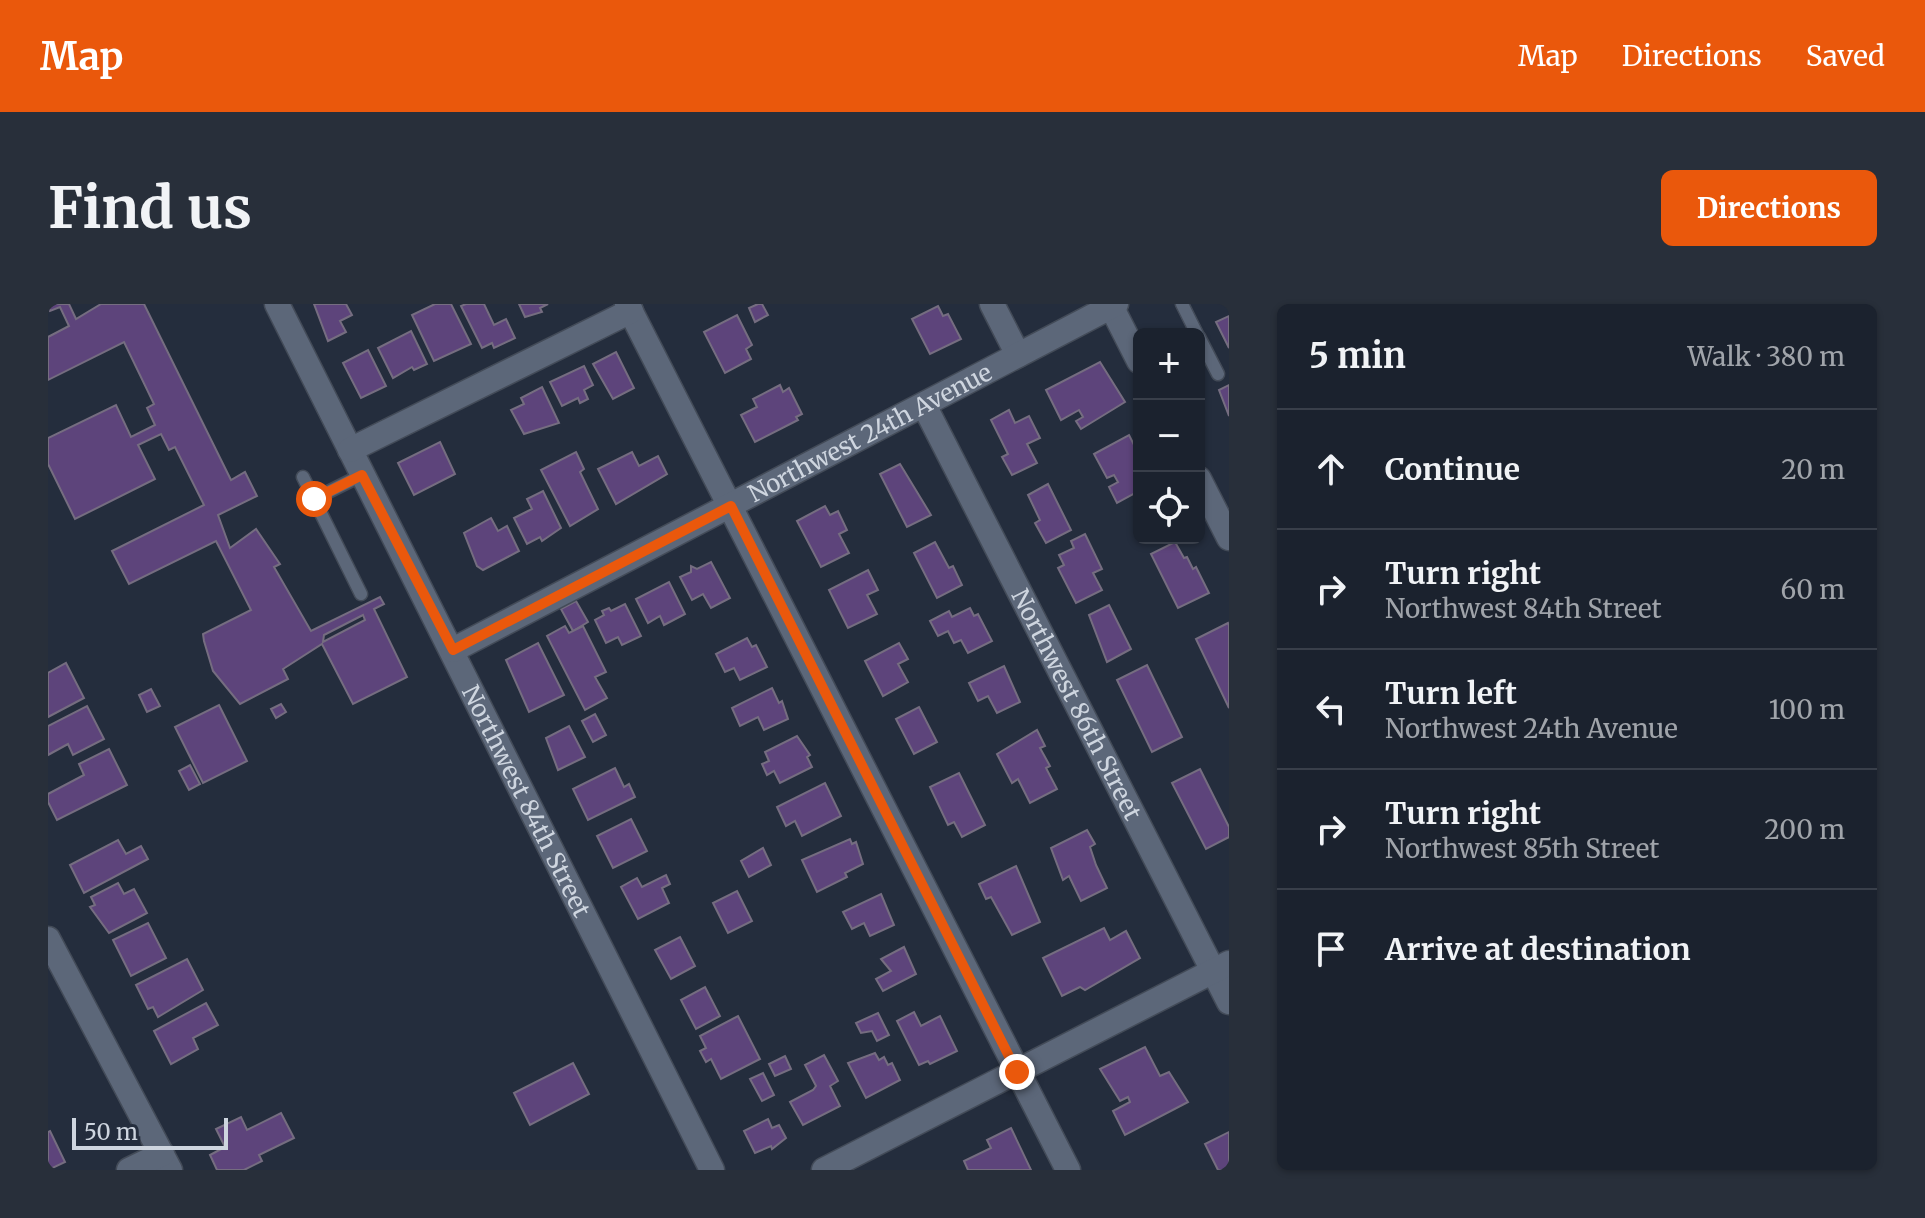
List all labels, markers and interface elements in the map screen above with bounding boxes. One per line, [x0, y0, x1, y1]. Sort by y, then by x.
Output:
text: Map [40, 33, 124, 80]
text: Map [1518, 38, 1578, 74]
text: Directions [1622, 38, 1762, 74]
text: Saved [1806, 38, 1885, 74]
button: Directions [1661, 170, 1877, 246]
text: Find us [48, 173, 252, 243]
map controls [1133, 328, 1205, 544]
button: + [1133, 328, 1205, 400]
text: 5 min [1309, 335, 1406, 377]
text: Walk · 380 m [1687, 340, 1845, 373]
street label: Northwest 24th Avenue [743, 356, 997, 509]
button: − [1133, 400, 1205, 472]
icon: ahead [1309, 447, 1353, 491]
text: Continue [1385, 450, 1520, 488]
text: 20 m [1781, 453, 1845, 486]
button: locate [1133, 472, 1205, 544]
route start [296, 481, 332, 517]
text: Turn right [1385, 554, 1541, 592]
icon: right [1309, 567, 1353, 611]
text: 60 m [1781, 573, 1845, 606]
street label: Northwest 86th Street [1005, 583, 1149, 826]
text: Northwest 84th Street [1385, 592, 1662, 625]
text: Turn left [1385, 674, 1517, 712]
street label: Northwest 84th Street [455, 680, 598, 923]
icon: left [1309, 687, 1353, 731]
text: 100 m [1769, 693, 1845, 726]
text: Northwest 24th Avenue [1385, 712, 1678, 745]
text: Turn right [1385, 794, 1541, 832]
icon: right [1309, 807, 1353, 851]
text: 200 m [1764, 813, 1845, 846]
text: Northwest 85th Street [1385, 832, 1660, 865]
icon: arrive [1309, 927, 1353, 971]
text: Arrive at destination [1385, 930, 1691, 968]
route end [999, 1054, 1035, 1090]
scale bar [72, 1114, 228, 1150]
text: 50 m [84, 1118, 138, 1146]

